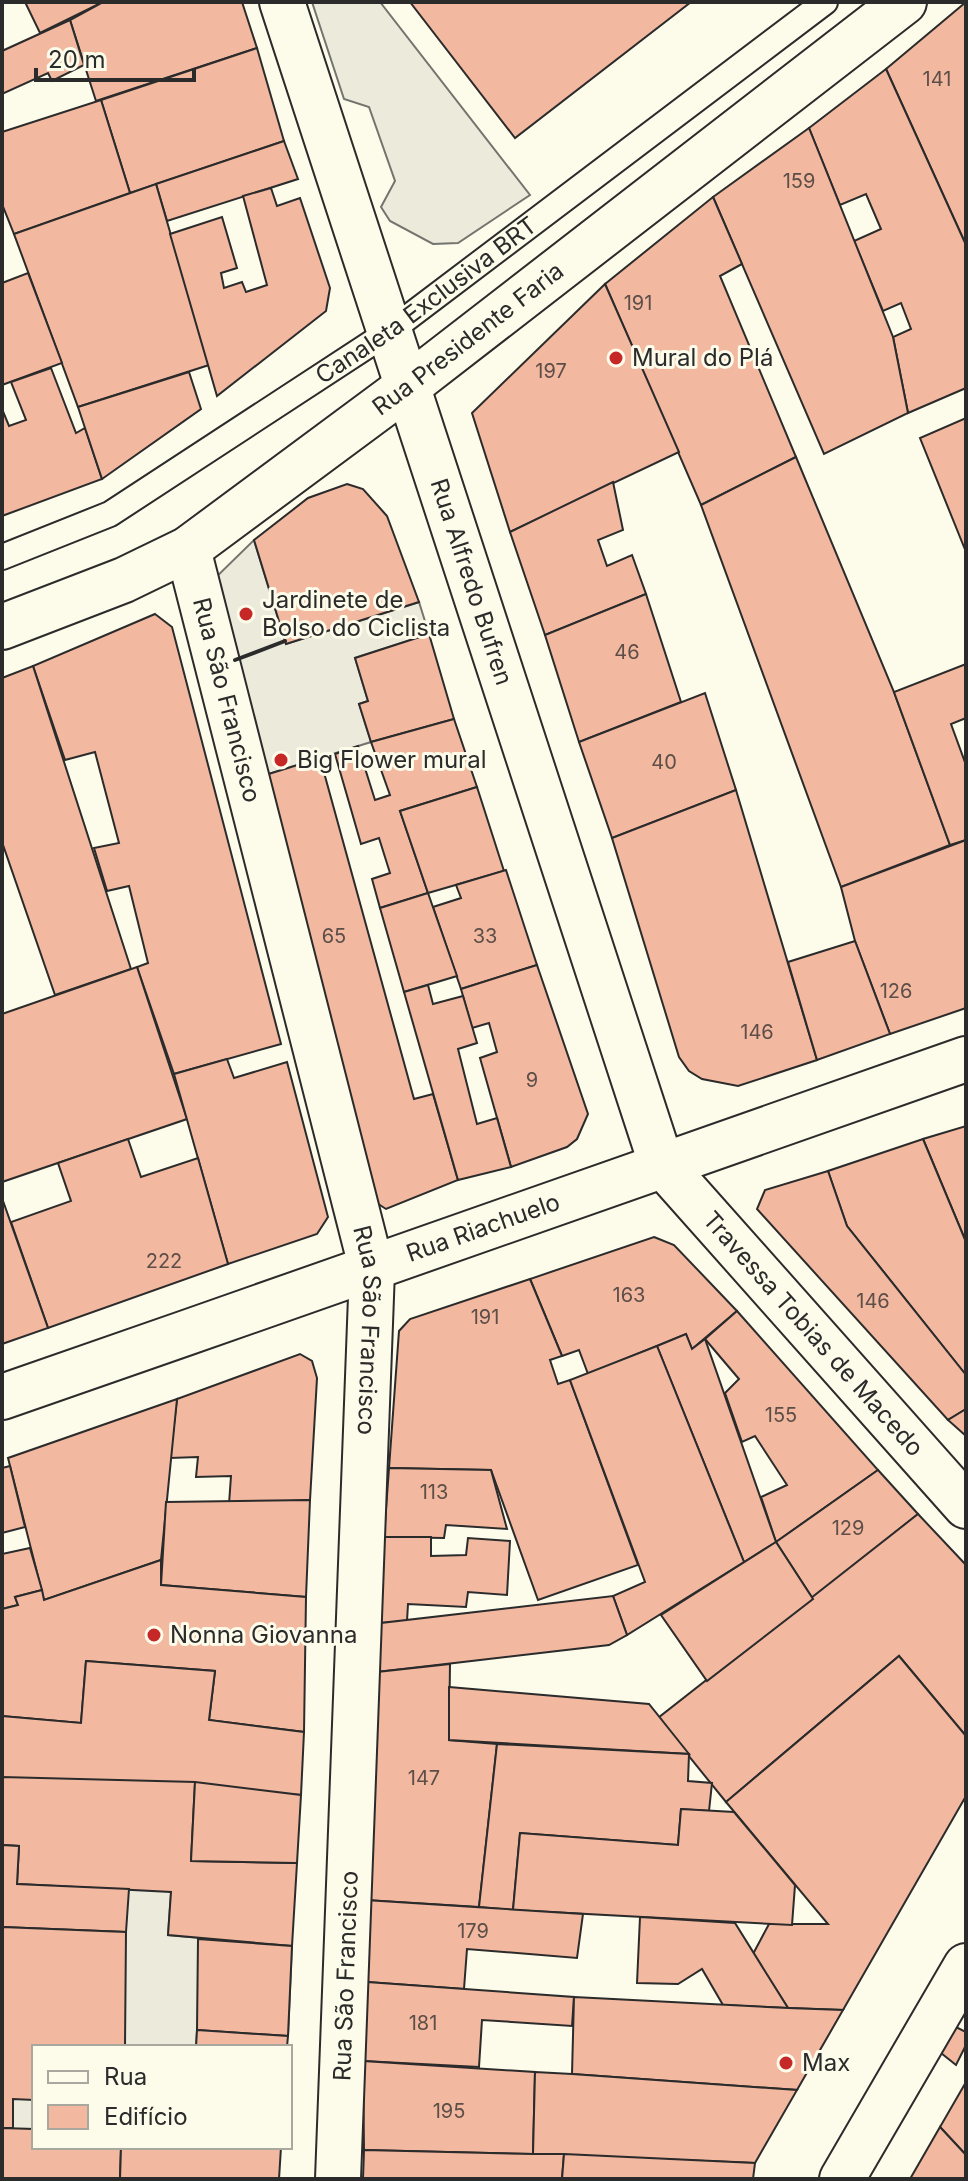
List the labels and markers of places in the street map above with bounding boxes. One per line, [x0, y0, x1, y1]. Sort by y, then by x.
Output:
place label: Mural do Plá [632, 343, 773, 372]
marker: Mural do Plá [607, 349, 625, 367]
place label: Jardinete de Bolso do Ciclista [262, 585, 450, 642]
marker: Jardinete de Bolso do Ciclista [237, 605, 255, 623]
place label: Big Flower mural [297, 745, 486, 774]
marker: Big Flower mural [272, 751, 290, 769]
place label: Nonna Giovanna [170, 1620, 357, 1649]
marker: Nonna Giovanna [145, 1626, 163, 1644]
place label: Max [802, 2048, 850, 2077]
marker: Max [777, 2054, 795, 2072]

